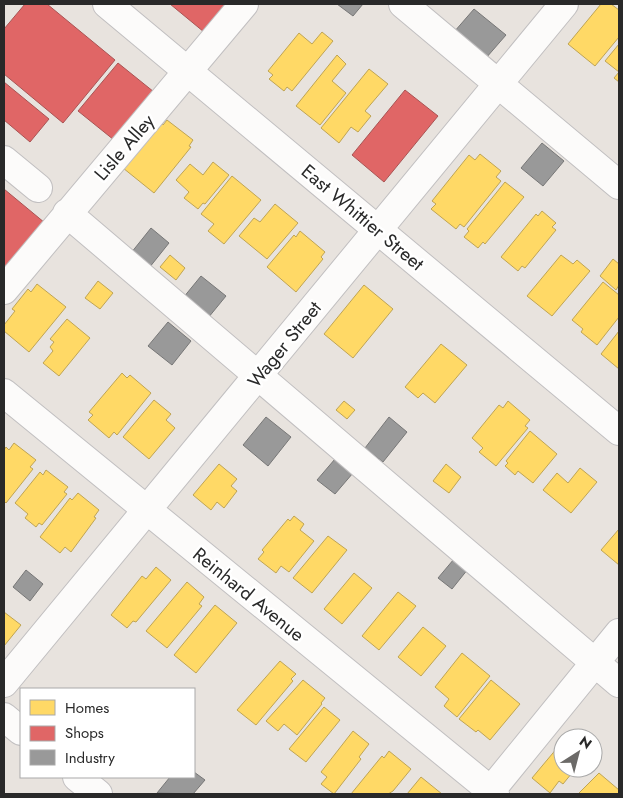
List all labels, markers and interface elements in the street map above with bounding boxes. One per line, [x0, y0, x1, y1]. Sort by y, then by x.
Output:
street label: Lisle Alley [88, 108, 161, 186]
street label: East Whittier Street [296, 158, 430, 277]
street label: Wager Street [241, 295, 328, 393]
street label: Reinhard Avenue [187, 541, 310, 648]
legend [20, 688, 195, 778]
text: Homes [65, 697, 109, 719]
text: Shops [65, 722, 104, 744]
north arrow [553, 728, 603, 778]
text: N [575, 731, 596, 754]
text: Industry [65, 747, 115, 769]

